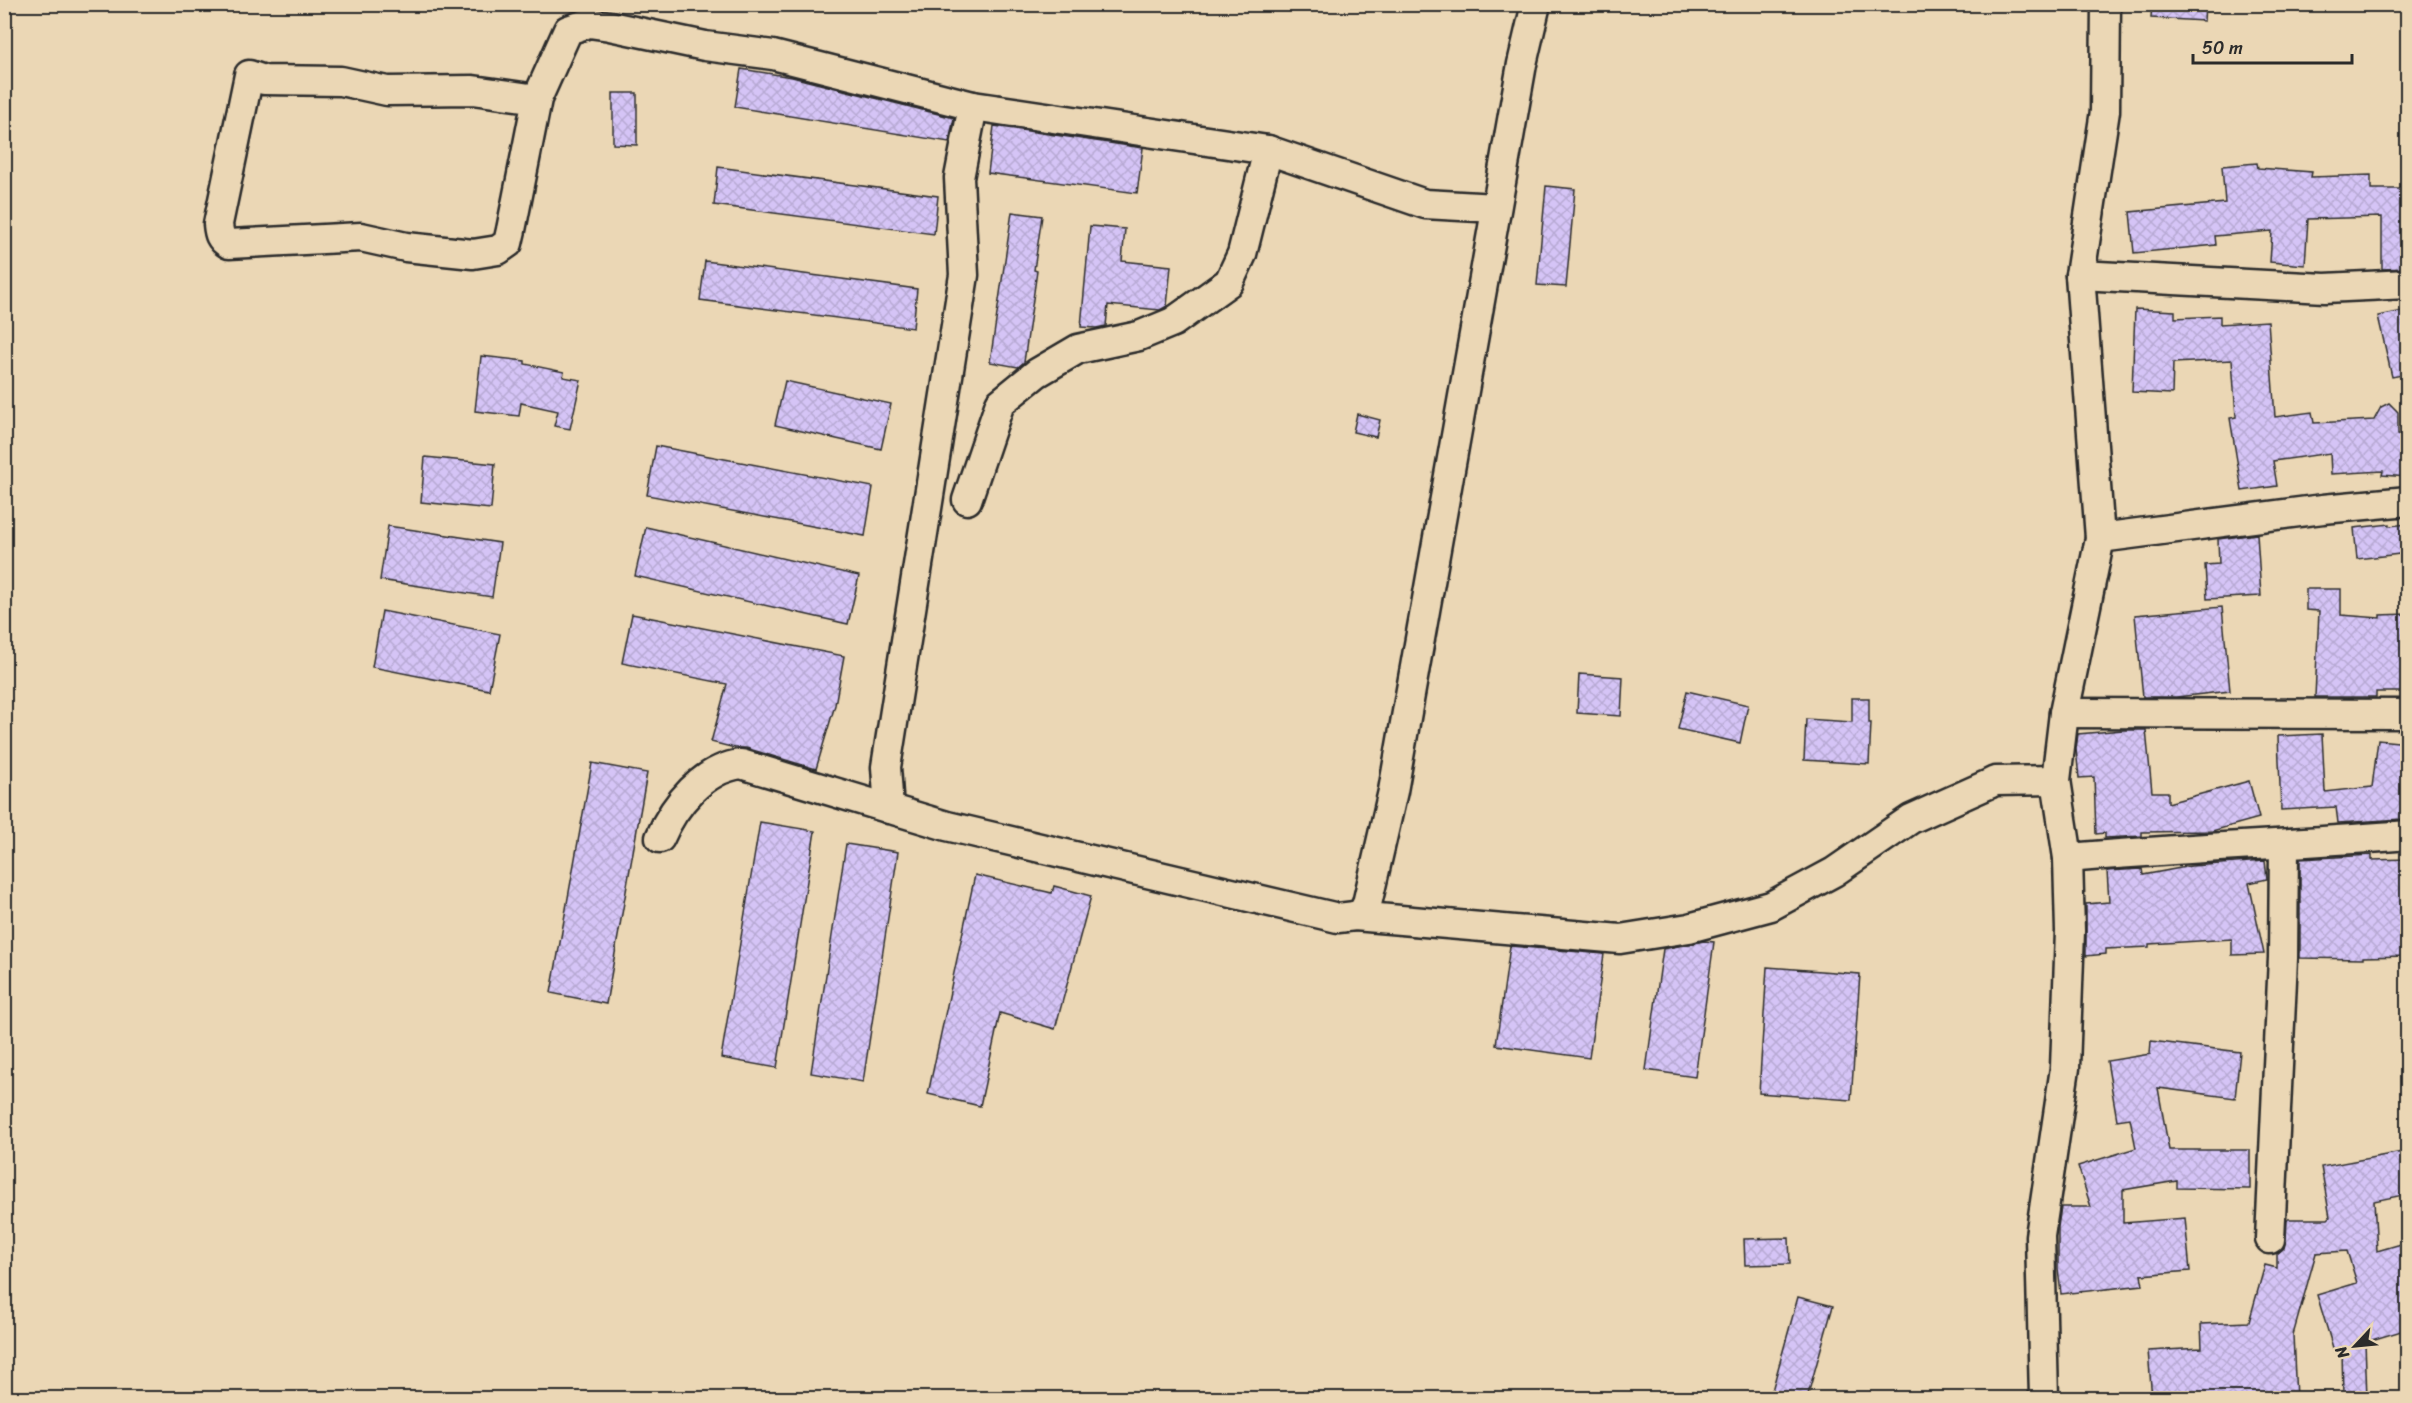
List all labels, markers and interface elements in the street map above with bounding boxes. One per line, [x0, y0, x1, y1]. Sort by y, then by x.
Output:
scale bar [2193, 27, 2352, 65]
text: 50 m [2202, 32, 2243, 64]
north arrow [2325, 1316, 2385, 1376]
text: N [2326, 1340, 2358, 1365]

